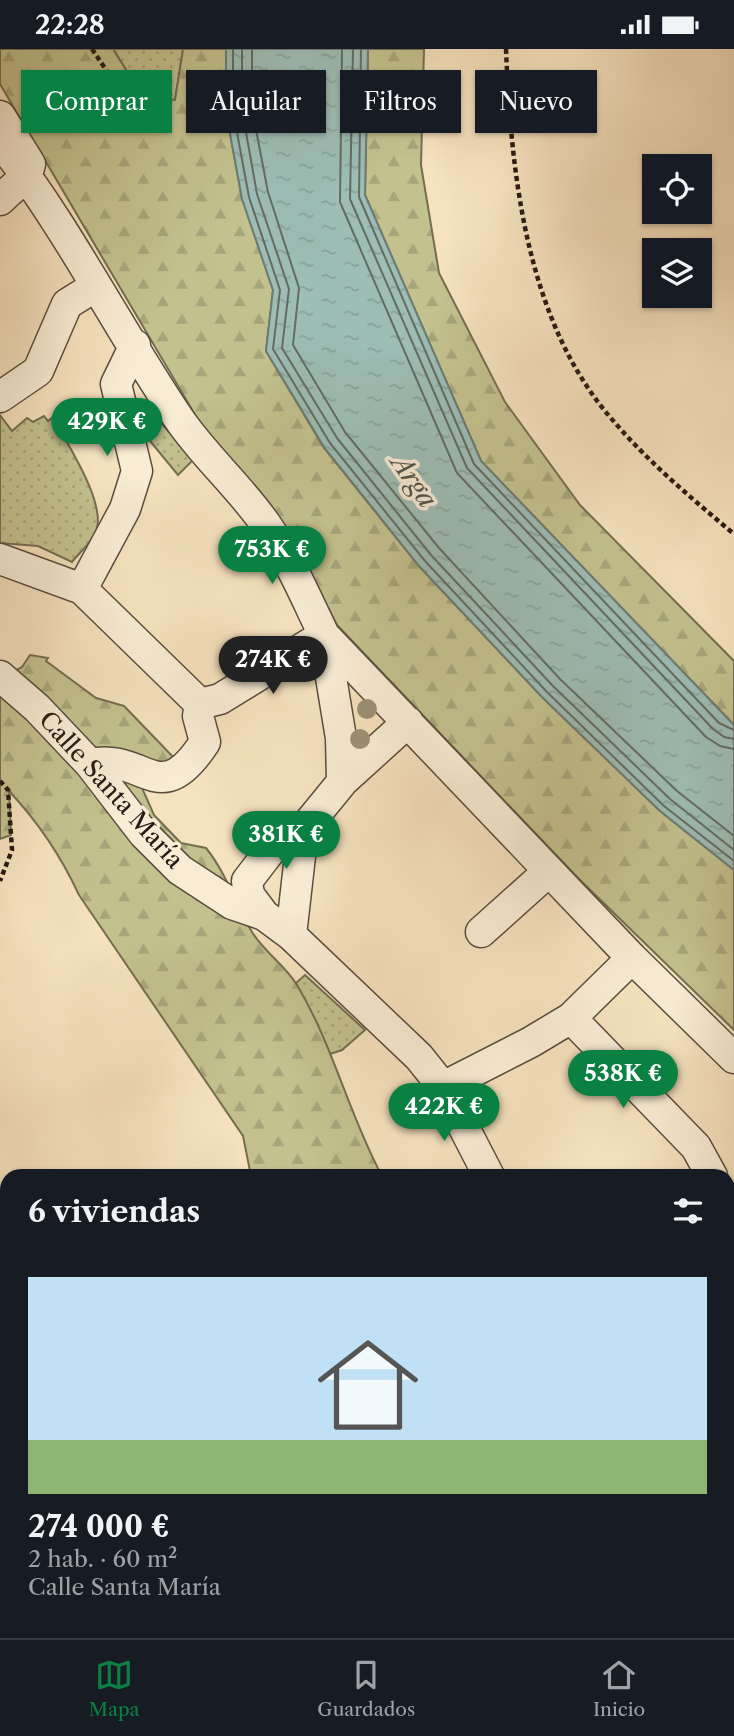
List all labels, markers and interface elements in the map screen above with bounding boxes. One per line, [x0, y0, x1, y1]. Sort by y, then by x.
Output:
text: 22:28 [35, 9, 105, 41]
chip: Comprar [21, 70, 172, 133]
chip: Alquilar [186, 70, 326, 133]
chip: Filtros [340, 70, 461, 133]
chip: Nuevo [475, 70, 597, 133]
map controls [642, 154, 712, 308]
button: locate [642, 154, 712, 224]
button: layers [642, 238, 712, 308]
pin: 429K € [50, 399, 164, 458]
text: 429K € [67, 407, 147, 435]
water label: Arga [382, 445, 444, 514]
pin: 753K € [215, 526, 329, 586]
text: 753K € [234, 535, 310, 563]
pin: 274K € [216, 637, 330, 696]
text: 274K € [235, 645, 311, 673]
street label: Calle Santa María [33, 705, 190, 874]
pin: 381K € [229, 811, 343, 871]
text: 381K € [248, 820, 324, 848]
pin: 538K € [566, 1051, 680, 1110]
text: 538K € [584, 1059, 662, 1087]
pin: 422K € [387, 1083, 501, 1143]
text: 422K € [404, 1092, 484, 1120]
icon: filters [669, 1192, 707, 1230]
text: 6 viviendas [28, 1193, 200, 1230]
icon: home [305, 1322, 431, 1448]
text: 274 000 € [28, 1508, 170, 1545]
text: 2 hab. · 60 m² [28, 1545, 178, 1573]
text: Calle Santa María [28, 1573, 221, 1601]
tab: Mapa [89, 1656, 140, 1721]
tab: Guardados [317, 1656, 415, 1721]
tab: Inicio [593, 1656, 645, 1721]

